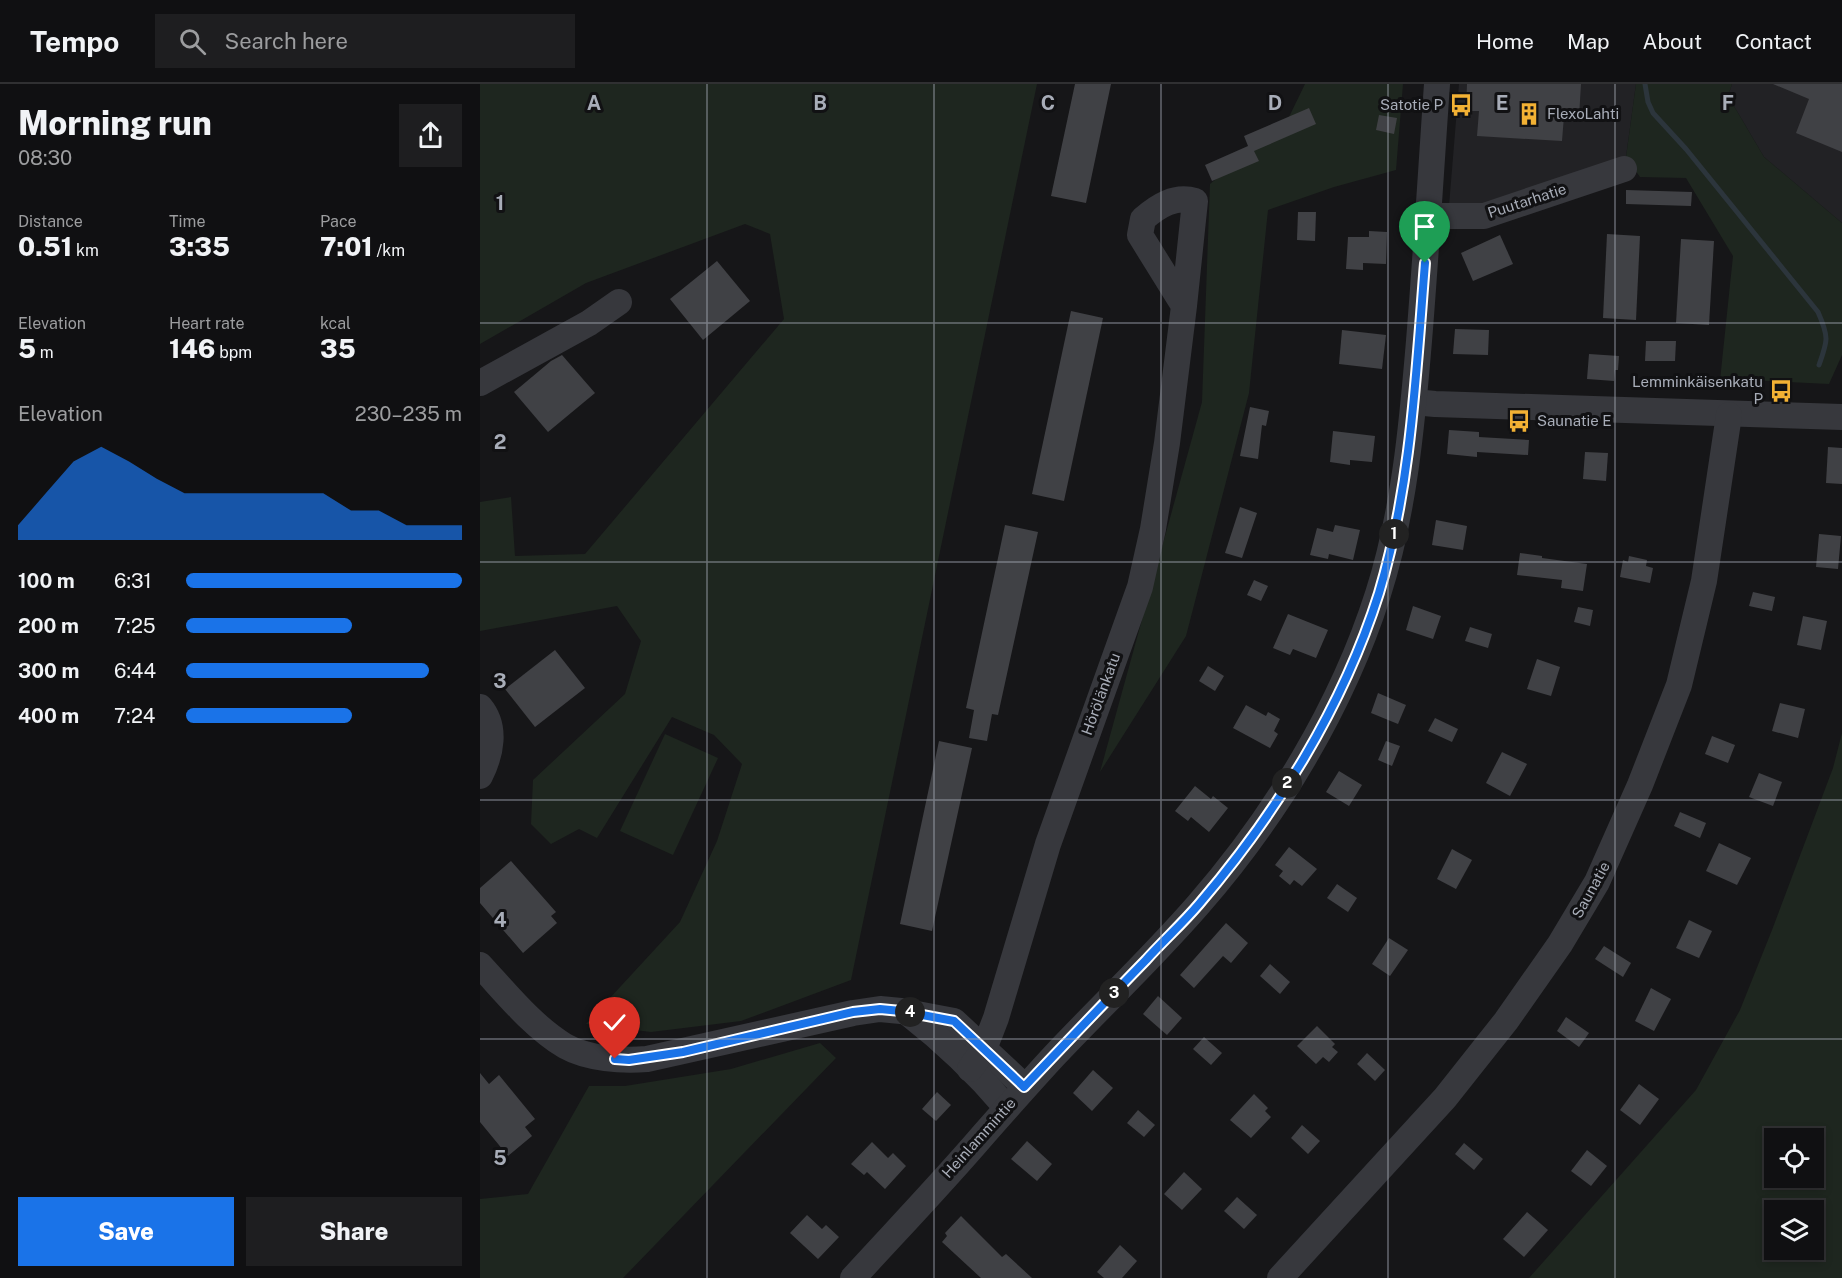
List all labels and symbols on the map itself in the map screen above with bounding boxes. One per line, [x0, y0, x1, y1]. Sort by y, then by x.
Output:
text: A [587, 91, 601, 115]
text: B [813, 91, 827, 115]
text: C [1041, 91, 1055, 115]
text: D [1268, 91, 1282, 115]
text: E [1496, 91, 1508, 115]
text: F [1722, 91, 1734, 115]
bus stop icon: Satotie P [1448, 92, 1474, 118]
place label: Satotie P [1380, 96, 1443, 113]
building icon: FlexoLahti [1516, 101, 1542, 127]
place label: FlexoLahti [1547, 105, 1619, 122]
street label: Puutarhatie [1485, 180, 1568, 221]
text: 1 [496, 191, 504, 215]
pin [1399, 201, 1450, 263]
place label: Lemminkäisenkatu P [1632, 373, 1763, 407]
bus stop icon: Lemminkäisenkatu P [1768, 378, 1794, 404]
bus stop icon: Saunatie E [1506, 408, 1532, 434]
place label: Saunatie E [1537, 412, 1612, 429]
text: 2 [494, 430, 506, 454]
pin: 1 [1379, 519, 1409, 549]
street label: Hörölänkatu [1078, 650, 1123, 737]
text: 3 [493, 669, 507, 693]
pin: 2 [1272, 768, 1302, 798]
street label: Saunatie [1568, 859, 1613, 921]
text: 4 [493, 908, 507, 932]
pin: 3 [1099, 978, 1129, 1008]
pin [589, 997, 640, 1059]
pin: 4 [895, 997, 925, 1027]
street label: Heinlammintie [938, 1094, 1019, 1181]
text: 5 [493, 1146, 507, 1170]

